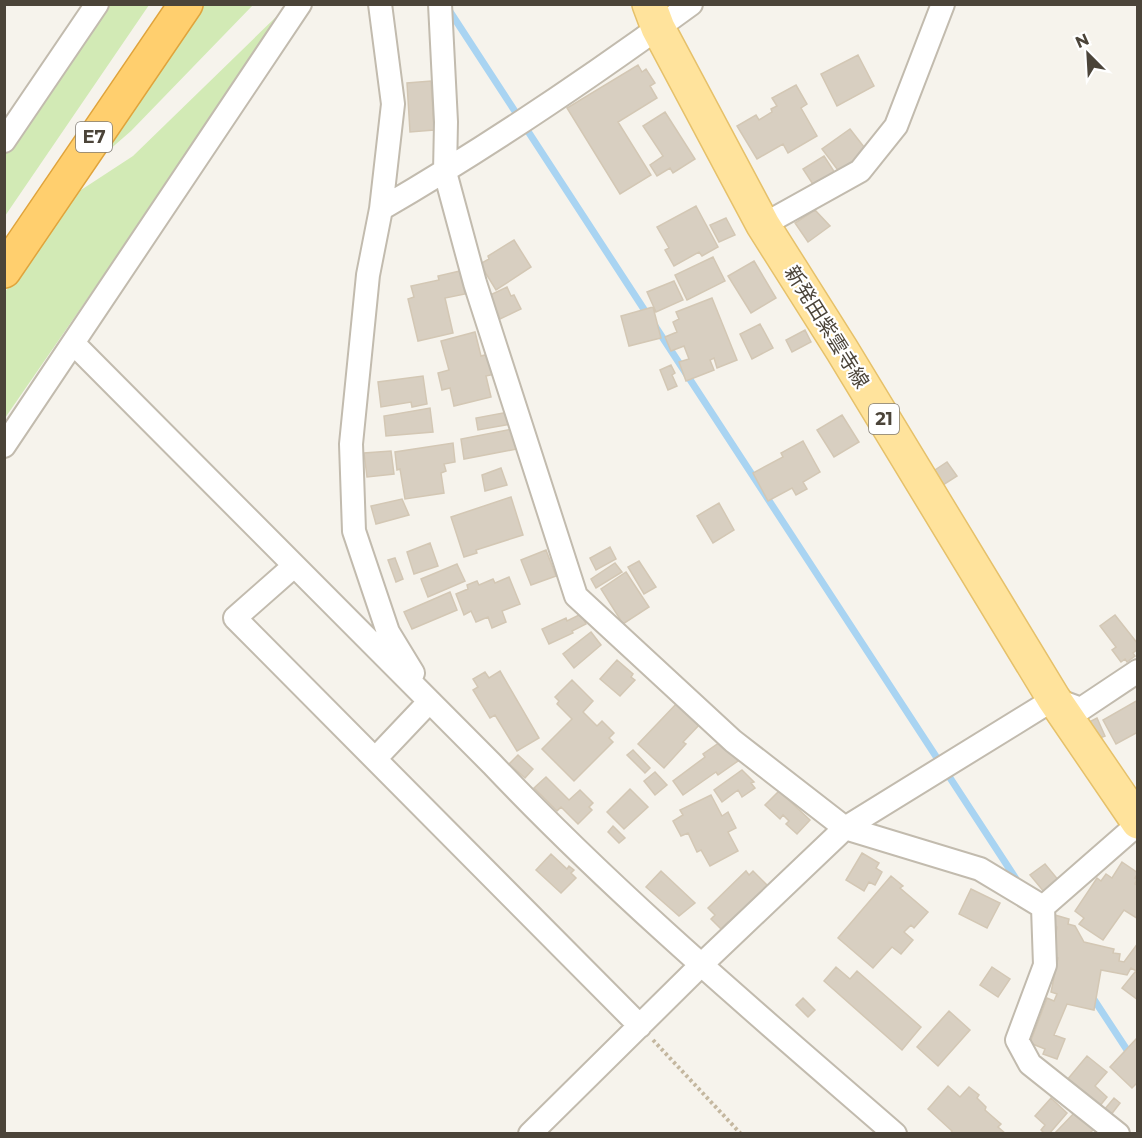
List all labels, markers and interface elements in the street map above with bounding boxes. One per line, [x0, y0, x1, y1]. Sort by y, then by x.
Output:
north arrow [1058, 24, 1118, 84]
text: N [1072, 29, 1092, 52]
road number: E7 [76, 122, 112, 152]
street label: 新発田紫雲寺線 [780, 261, 874, 393]
road number: 21 [869, 404, 899, 434]

